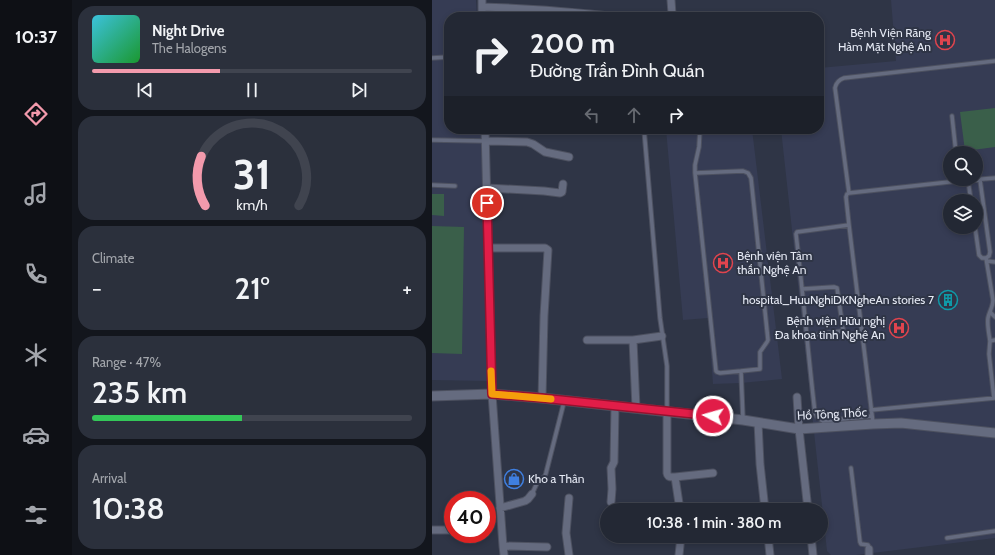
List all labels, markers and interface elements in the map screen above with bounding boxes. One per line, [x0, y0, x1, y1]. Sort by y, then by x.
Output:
text: Night Drive [152, 22, 225, 40]
place label: Bệnh Viện Răng Hàm Mặt Nghệ An [838, 25, 932, 54]
text: 10:37 [15, 26, 57, 48]
text: 200 m [530, 26, 615, 60]
icon: right [464, 28, 516, 80]
hospital icon: Bệnh Viện Răng Hàm Mặt Nghệ An [934, 29, 956, 51]
text: The Halogens [152, 40, 227, 56]
text: Đường Trần Đình Quán [530, 60, 705, 82]
icon: previous [134, 79, 156, 101]
icon: pause [241, 79, 263, 101]
icon: next [348, 79, 370, 101]
icon: directions [22, 100, 50, 128]
icon: left [581, 104, 603, 126]
icon: ahead [623, 104, 645, 126]
icon: right [665, 104, 687, 126]
map controls [943, 146, 983, 234]
button: search [943, 146, 983, 186]
text: 31 [233, 149, 271, 199]
icon: music [22, 180, 50, 208]
pin [470, 186, 504, 220]
icon: arrive [476, 192, 498, 214]
button: layers [943, 194, 983, 234]
text: km/h [236, 195, 268, 213]
place label: Bệnh viện Tâm thần Nghệ An [737, 248, 812, 277]
text: Climate [92, 250, 134, 266]
hospital icon: Bệnh viện Tâm thần Nghệ An [712, 252, 734, 274]
icon: phone [22, 260, 50, 288]
text: 21° [234, 270, 270, 307]
text: − [92, 275, 102, 302]
text: + [402, 275, 412, 302]
building icon: hospital_HuuNghiDKNgheAn stories 7 [937, 289, 959, 311]
place label: hospital_HuuNghiDKNgheAn stories 7 [743, 292, 934, 307]
place label: Bệnh viện Hữu nghị Đa khoa tỉnh Nghệ An [775, 313, 885, 342]
hospital icon: Bệnh viện Hữu nghị Đa khoa tỉnh Nghệ An [888, 317, 910, 339]
icon: climate [22, 341, 50, 369]
text: Range · 47% [92, 354, 161, 370]
text: 235 km [92, 374, 187, 411]
position arrow [692, 395, 734, 437]
street label: Hồ Tông Thốc [797, 404, 868, 423]
icon: car [22, 421, 50, 449]
shop icon: Kho a Thân [503, 468, 525, 490]
text: Arrival [92, 470, 127, 486]
place label: Kho a Thân [528, 471, 585, 486]
text: 10:38 [92, 490, 165, 527]
speed limit sign: 40 [444, 491, 496, 543]
icon: filters [22, 501, 50, 529]
text: 10:38 · 1 min · 380 m [647, 514, 781, 532]

